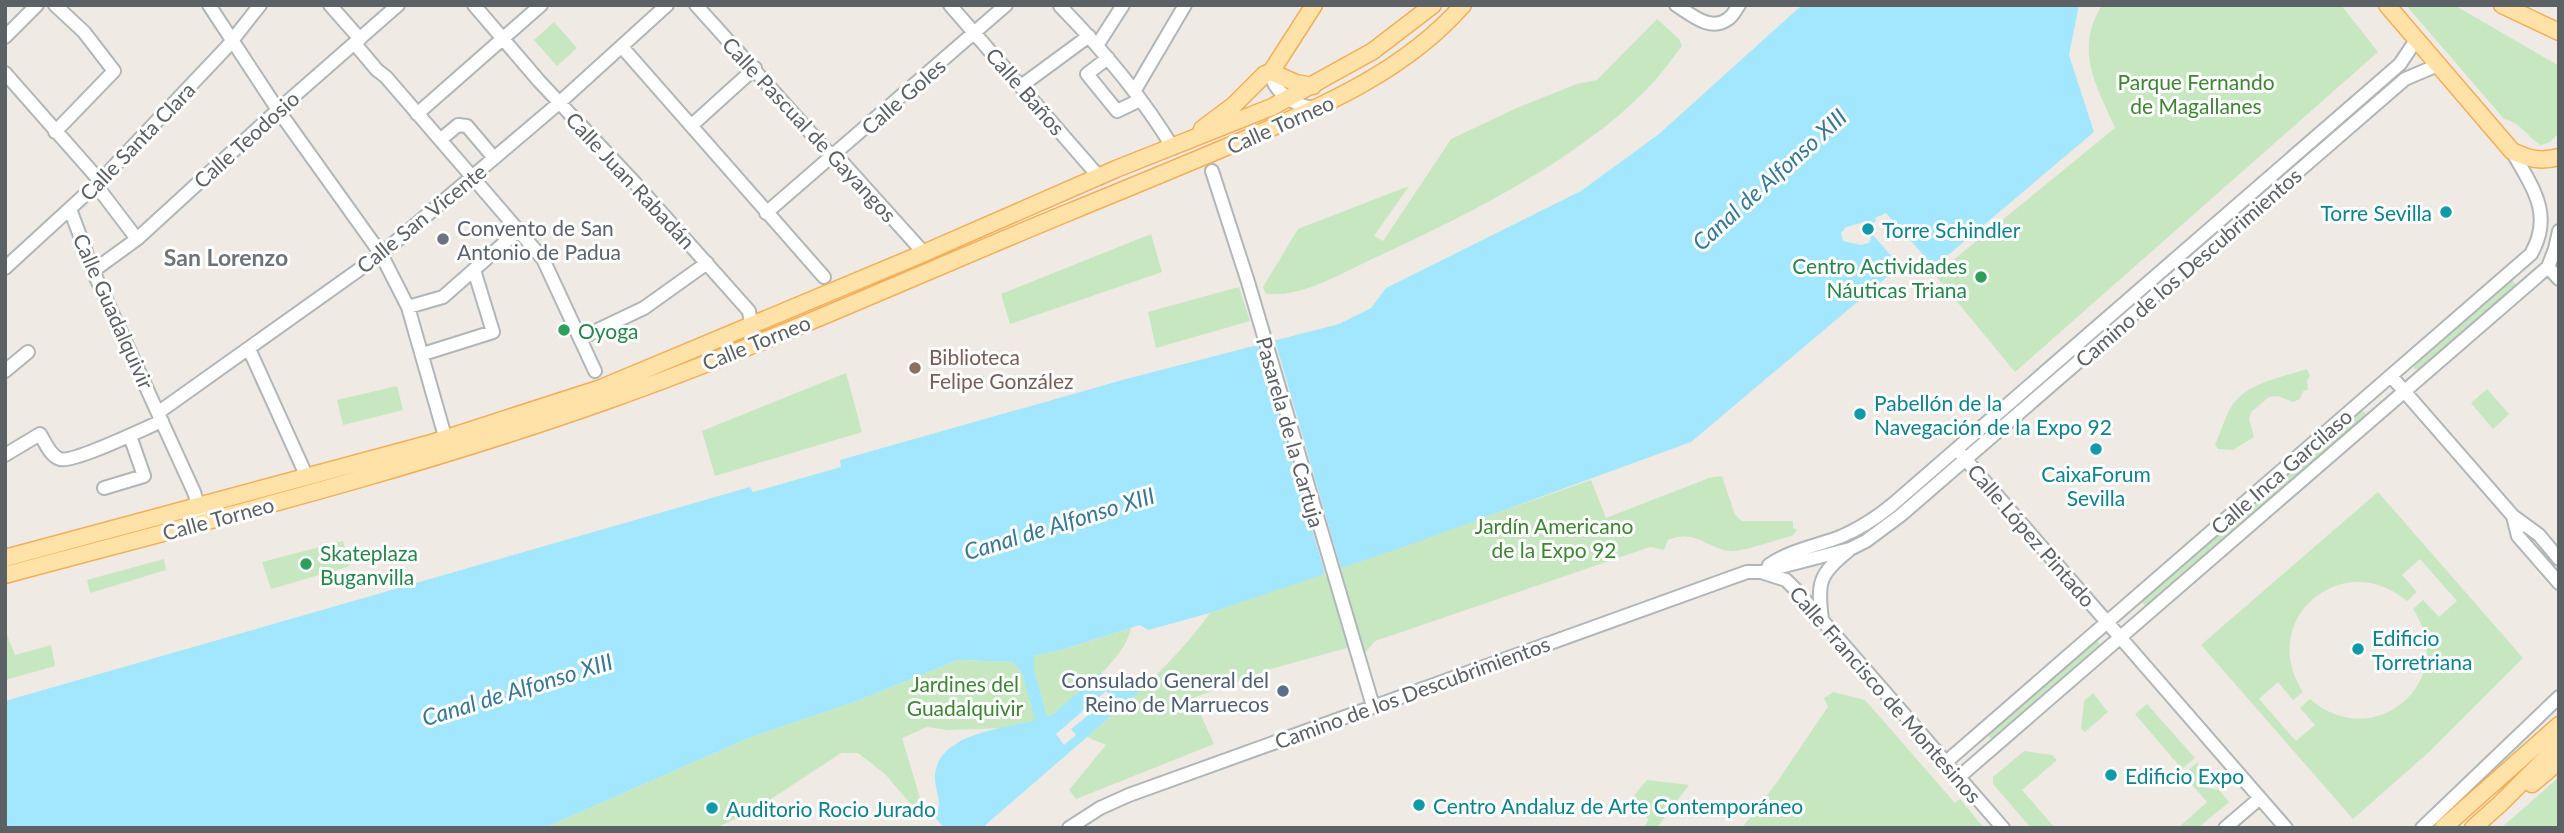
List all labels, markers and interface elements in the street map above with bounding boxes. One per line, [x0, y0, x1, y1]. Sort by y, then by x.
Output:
street label: Calle Pascual de Gayangos [718, 31, 902, 227]
street label: Calle Baños [981, 42, 1071, 140]
street label: Calle Goles [856, 53, 950, 139]
park label: Parque Fernando de Magallanes [2117, 69, 2275, 118]
street label: Calle Santa Clara [74, 77, 200, 205]
street label: Calle Teodosio [188, 85, 304, 193]
street label: Calle Torneo [1223, 89, 1337, 159]
water label: Canal de Alfonso XIII [1686, 102, 1852, 256]
street label: Calle Juan Rabadán [561, 107, 701, 253]
street label: Calle San Vicente [351, 158, 491, 278]
street label: Camino de los Descubrimientos [2070, 162, 2306, 372]
place label: Torre Sevilla [2321, 200, 2432, 225]
marker: Torre Sevilla [2438, 204, 2454, 220]
place label: Convento de San Antonio de Padua [457, 215, 621, 264]
place label: Torre Schindler [1882, 217, 2021, 242]
marker: Torre Schindler [1860, 221, 1876, 237]
street label: Calle Guadalquivir [69, 229, 160, 393]
marker: Convento de San Antonio de Padua [435, 231, 451, 247]
district label: San Lorenzo [164, 243, 288, 271]
place label: Centro Actividades Náuticas Triana [1792, 253, 1967, 302]
marker: Centro Actividades Náuticas Triana [1973, 269, 1989, 285]
street label: Calle Torneo [698, 309, 814, 375]
place label: Oyoga [578, 318, 639, 343]
marker: Oyoga [556, 322, 572, 338]
street label: Pasarela de la Cartuja [1252, 334, 1330, 530]
place label: Biblioteca Felipe González [929, 344, 1074, 393]
marker: Biblioteca Felipe González [907, 360, 923, 376]
place label: Pabellón de la Navegación de la Expo 92 [1874, 390, 2112, 439]
street label: Calle Inca Garcilaso [2205, 403, 2357, 539]
marker: Pabellón de la Navegación de la Expo 92 [1852, 406, 1868, 422]
marker: CaixaForum Sevilla [2088, 441, 2104, 457]
street label: Calle López Pintado [1963, 458, 2101, 612]
place label: CaixaForum Sevilla [2041, 461, 2151, 510]
water label: Canal de Alfonso XIII [960, 481, 1158, 565]
street label: Calle Torneo [160, 491, 277, 545]
park label: Jardín Americano de la Expo 92 [1475, 513, 1633, 562]
place label: Skateplaza Buganvilla [320, 540, 418, 589]
marker: Skateplaza Buganvilla [298, 556, 314, 572]
street label: Calle Francisco de Montesinos [1785, 581, 1987, 807]
place label: Edificio Torretriana [2372, 625, 2472, 674]
street label: Camino de los Descubrimientos [1271, 630, 1553, 754]
marker: Edificio Torretriana [2350, 641, 2366, 657]
water label: Canal de Alfonso XIII [418, 647, 616, 731]
place label: Consulado General del Reino de Marruecos [1061, 667, 1269, 716]
park label: Jardines del Guadalquivir [907, 671, 1024, 720]
marker: Consulado General del Reino de Marruecos [1275, 683, 1291, 699]
place label: Edificio Expo [2125, 763, 2244, 788]
marker: Edificio Expo [2103, 767, 2119, 783]
place label: Centro Andaluz de Arte Contemporáneo [1433, 793, 1803, 818]
place label: Auditorio Rocio Jurado [726, 796, 936, 821]
marker: Centro Andaluz de Arte Contemporáneo [1411, 797, 1427, 813]
marker: Auditorio Rocio Jurado [704, 800, 720, 816]

